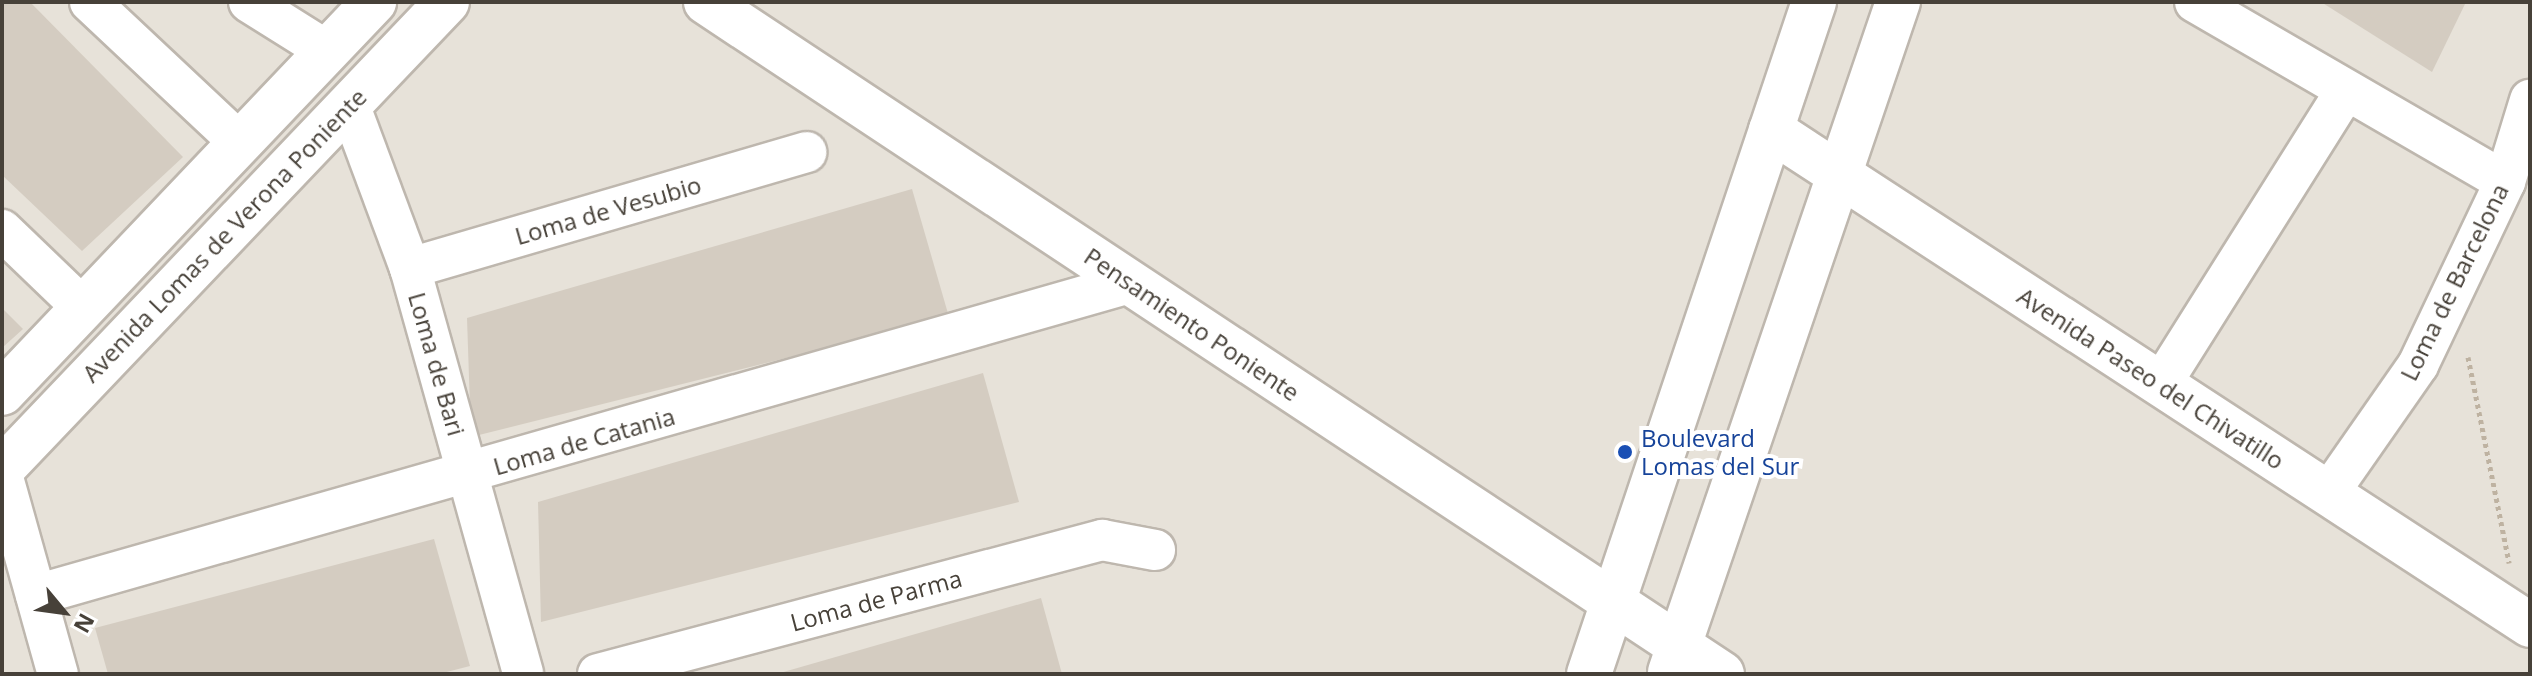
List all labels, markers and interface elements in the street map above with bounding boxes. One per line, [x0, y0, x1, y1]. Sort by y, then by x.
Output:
street label: Avenida Lomas de Verona Poniente [76, 82, 372, 388]
street label: Loma de Vesubio [512, 170, 704, 250]
street label: Loma de Barcelona [2394, 179, 2514, 385]
street label: Pensamiento Poniente [1079, 241, 1305, 407]
street label: Avenida Paseo del Chivatillo [2012, 281, 2290, 475]
street label: Loma de Bari [403, 289, 471, 439]
street label: Loma de Catania [490, 401, 678, 481]
place label: Boulevard Lomas del Sur [1641, 424, 1799, 480]
marker: Boulevard Lomas del Sur [1616, 443, 1634, 461]
street label: Loma de Parma [787, 563, 965, 637]
north arrow [24, 572, 104, 652]
text: N [68, 609, 102, 639]

